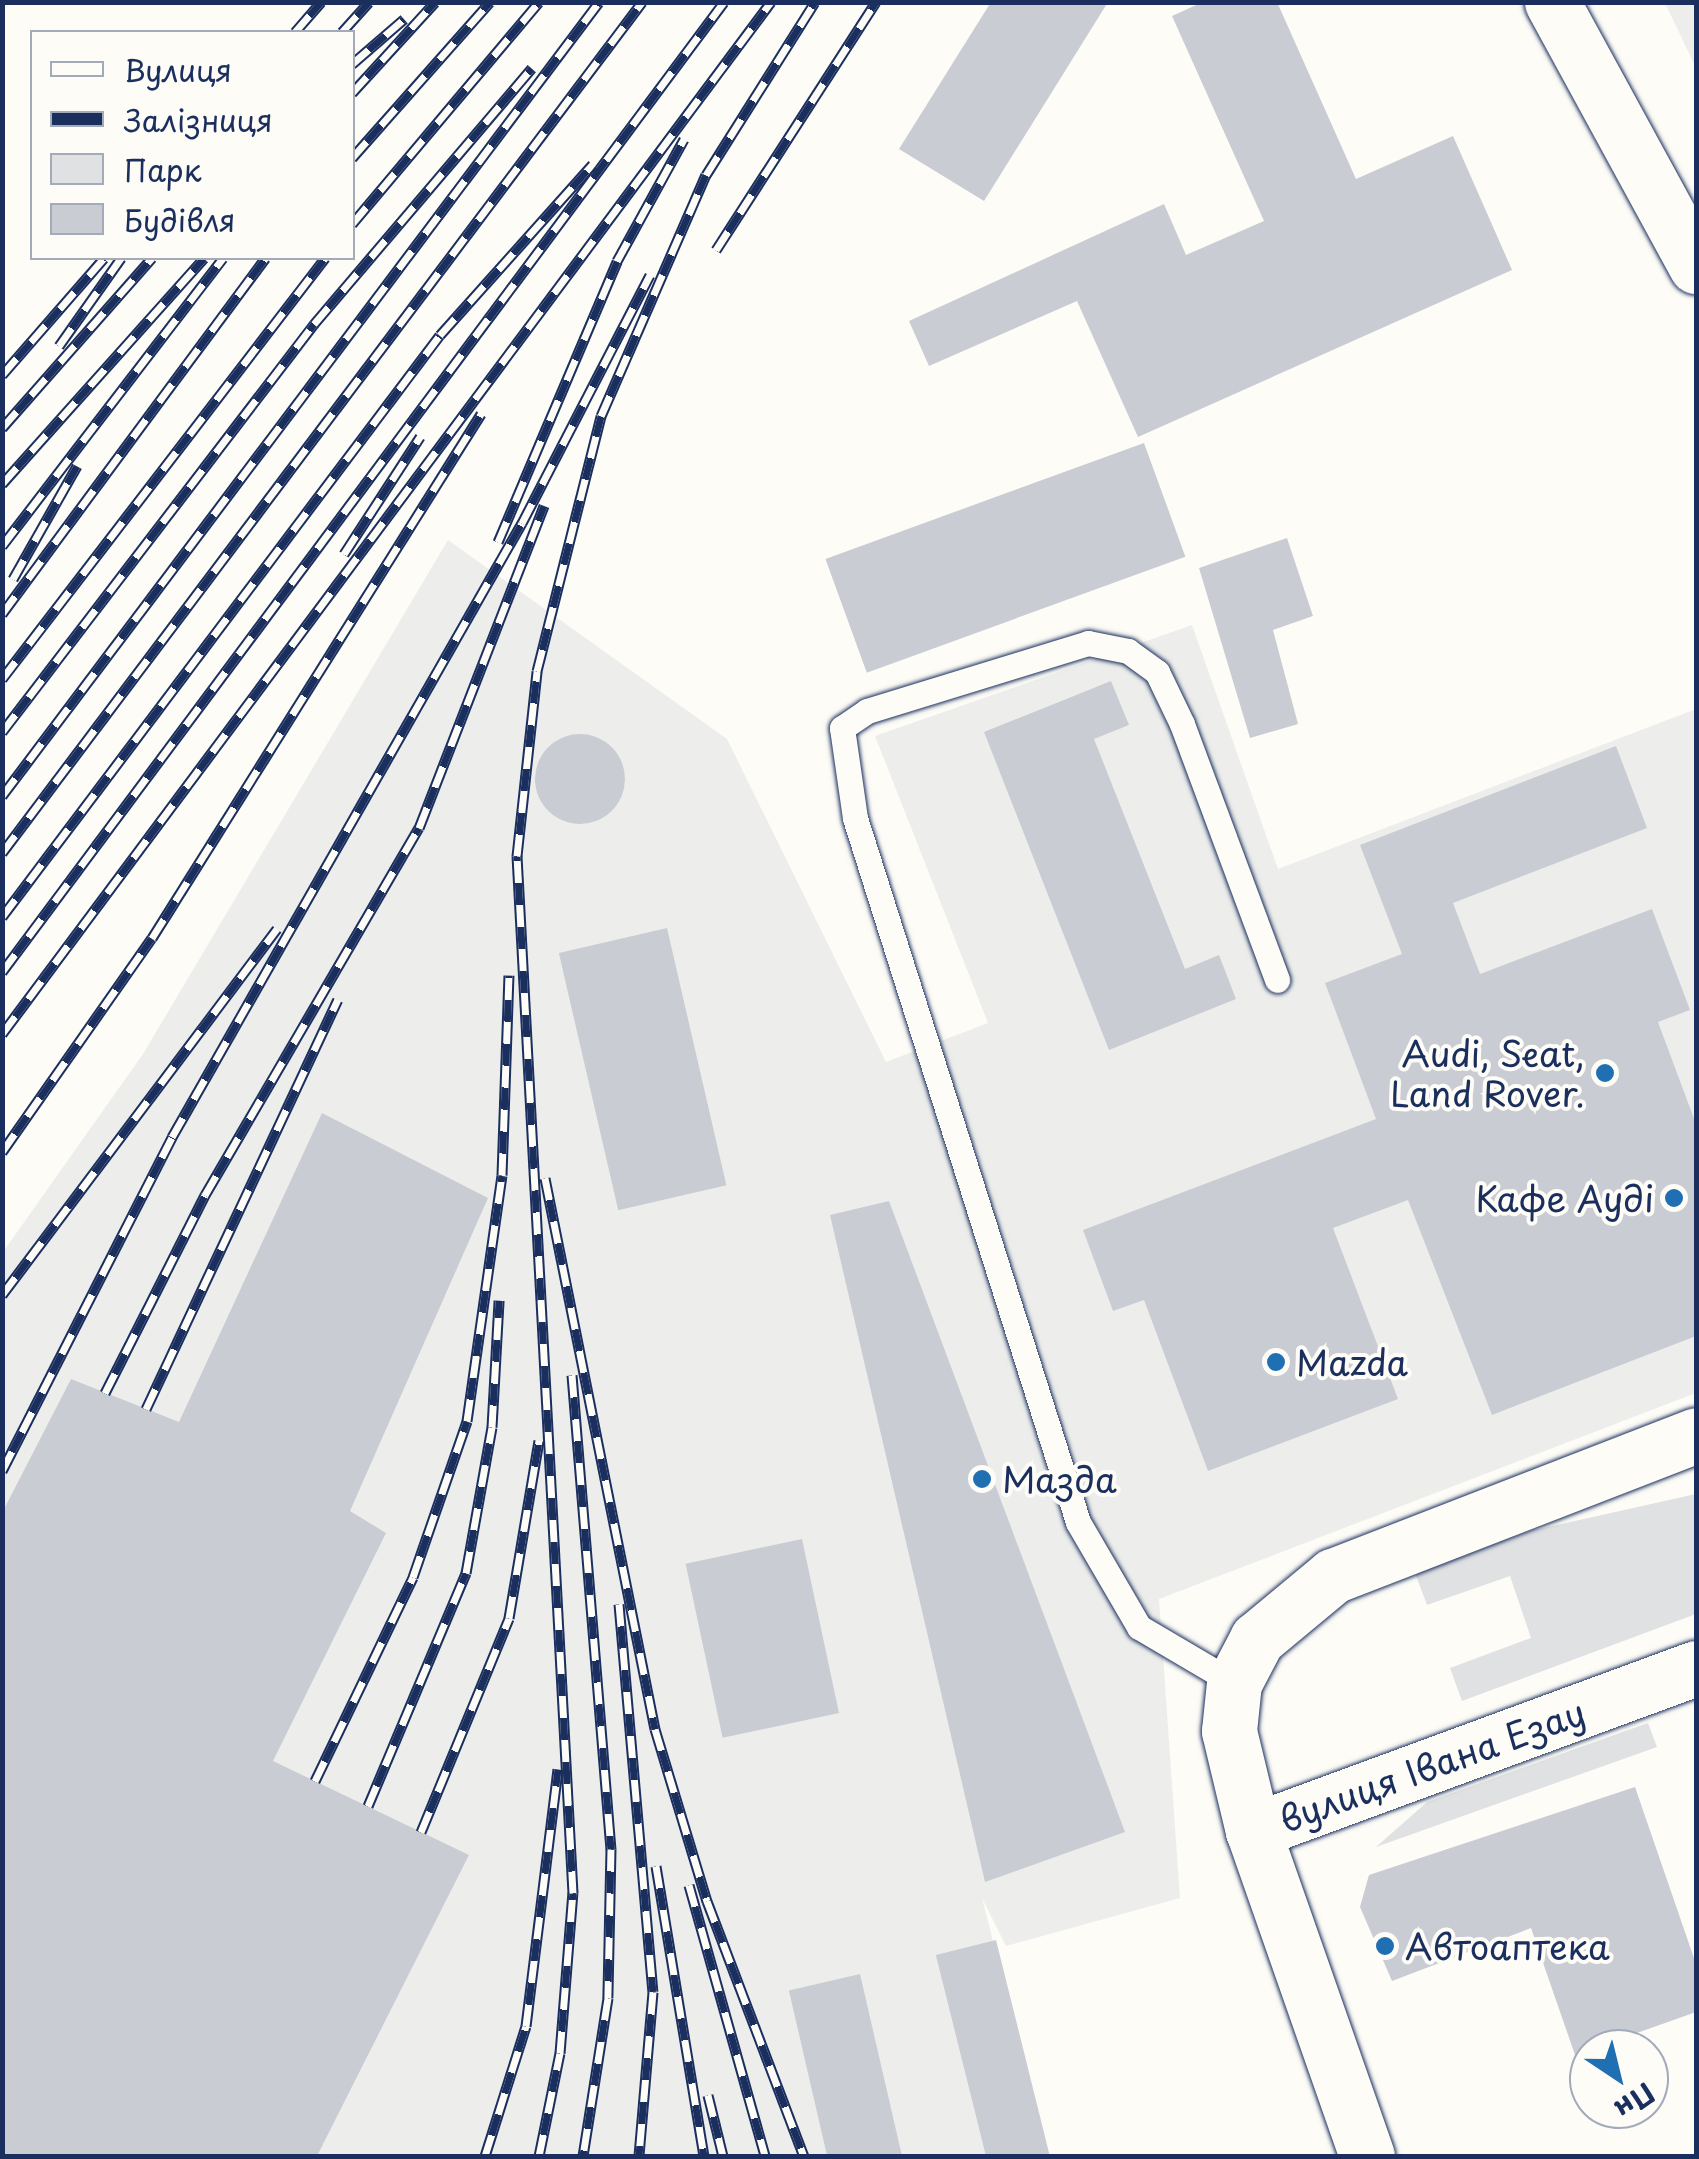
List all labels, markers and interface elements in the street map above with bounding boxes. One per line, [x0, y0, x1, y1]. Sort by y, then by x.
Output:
legend [30, 30, 355, 260]
text: Вулиця [124, 47, 232, 92]
text: Залізниця [124, 97, 273, 142]
text: Парк [124, 147, 201, 192]
text: Будівля [124, 197, 236, 242]
place label: Audi, Seat, Land Rover. [1389, 1032, 1585, 1114]
marker: Audi, Seat, Land Rover. [1594, 1062, 1616, 1084]
place label: Кафе Ауді [1476, 1177, 1654, 1219]
marker: Кафе Ауді [1663, 1187, 1685, 1209]
place label: Mazda [1296, 1341, 1408, 1383]
marker: Mazda [1265, 1351, 1287, 1373]
place label: Мазда [1002, 1458, 1117, 1500]
marker: Мазда [971, 1468, 993, 1490]
street label: вулиця Івана Езау [1273, 1690, 1591, 1840]
place label: Автоаптека [1405, 1925, 1610, 1967]
marker: Автоаптека [1374, 1935, 1396, 1957]
north arrow [1569, 2029, 1669, 2129]
text: Пн [1606, 2073, 1664, 2132]

